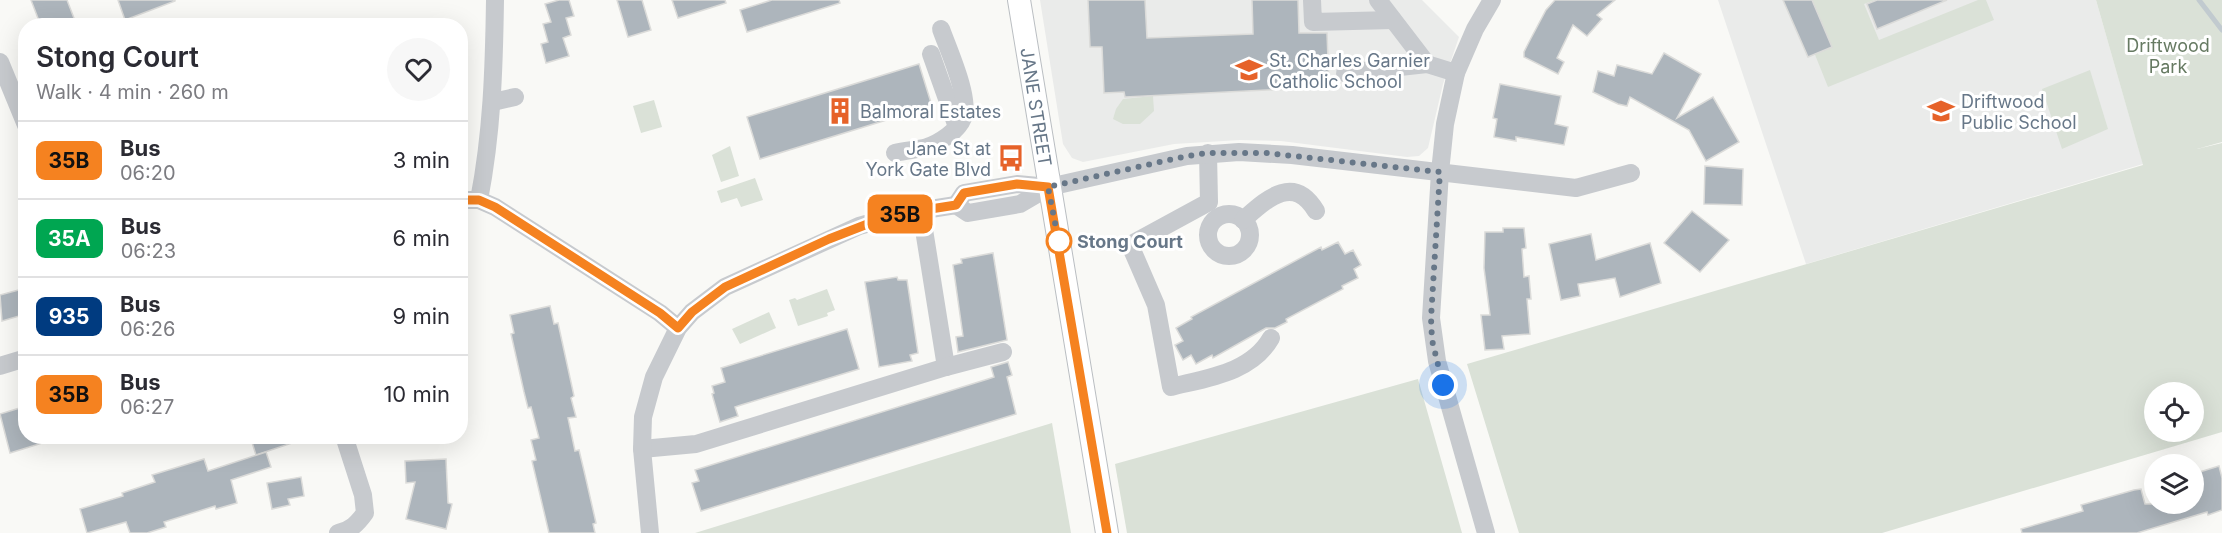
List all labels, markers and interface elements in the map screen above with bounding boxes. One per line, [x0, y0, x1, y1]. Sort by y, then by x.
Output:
park label: Driftwood Park [2126, 35, 2210, 77]
button: heart [387, 38, 450, 101]
text: Stong Court [36, 40, 199, 74]
street label: JANE STREET [1016, 46, 1056, 168]
place label: St. Charles Garnier Catholic School [1269, 50, 1430, 92]
school or university icon: St. Charles Garnier Catholic School [1234, 55, 1264, 85]
text: Walk · 4 min · 260 m [36, 80, 229, 104]
place label: Driftwood Public School [1961, 91, 2077, 133]
building icon: Balmoral Estates [825, 96, 855, 126]
school or university icon: Driftwood Public School [1926, 96, 1956, 126]
place label: Balmoral Estates [860, 101, 1001, 122]
text: Bus [120, 135, 161, 161]
place label: Jane St at York Gate Blvd [866, 138, 991, 180]
bus stop icon: Jane St at York Gate Blvd [996, 143, 1026, 173]
text: 3 min [393, 147, 450, 173]
text: 35B [49, 148, 89, 173]
text: 06:20 [120, 161, 176, 185]
line badge: 35B [866, 194, 934, 234]
text: 35B [880, 202, 920, 227]
text: Bus [121, 213, 161, 239]
text: 6 min [393, 225, 450, 251]
text: 35A [48, 226, 91, 251]
marker: Stong Court [1046, 228, 1072, 254]
place label: Stong Court [1077, 231, 1183, 252]
text: 06:23 [121, 239, 176, 263]
text: Bus [120, 291, 161, 317]
text: 9 min [393, 303, 450, 329]
text: 935 [49, 304, 89, 329]
text: 06:26 [120, 317, 175, 341]
text: Bus [120, 369, 161, 395]
your location [1428, 370, 1458, 400]
text: 10 min [383, 381, 450, 407]
text: 35B [49, 382, 89, 407]
map controls [2144, 382, 2204, 514]
button: locate [2144, 382, 2204, 442]
text: 06:27 [120, 395, 174, 419]
button: layers [2144, 454, 2204, 514]

